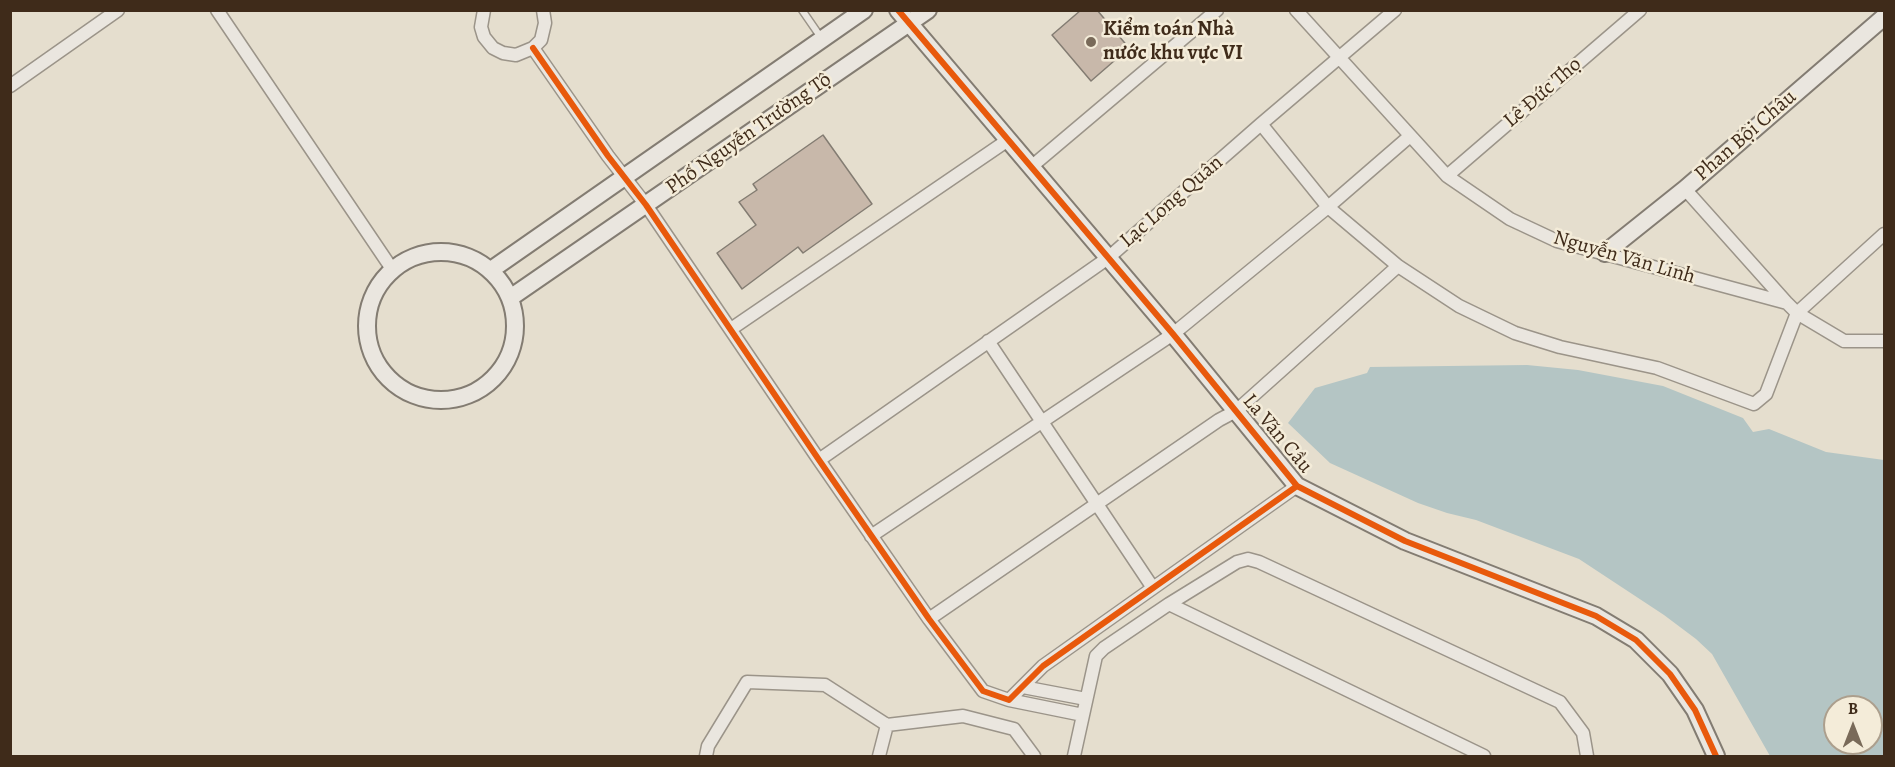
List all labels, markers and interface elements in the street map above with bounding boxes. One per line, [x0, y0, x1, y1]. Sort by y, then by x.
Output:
place label: Kiểm toán Nhà nước khu vực VI [1103, 17, 1243, 67]
marker: Kiểm toán Nhà nước khu vực VI [1084, 35, 1098, 49]
street label: Lê Đức Thọ [1499, 52, 1587, 134]
street label: Phố Nguyễn Trường Tộ [661, 67, 837, 201]
street label: Phan Bội Châu [1690, 85, 1802, 187]
street label: Lạc Long Quân [1115, 150, 1229, 254]
street label: Nguyễn Văn Linh [1550, 226, 1698, 290]
street label: La Văn Cầu [1237, 389, 1317, 479]
north arrow [1823, 695, 1883, 755]
text: B [1848, 698, 1858, 720]

